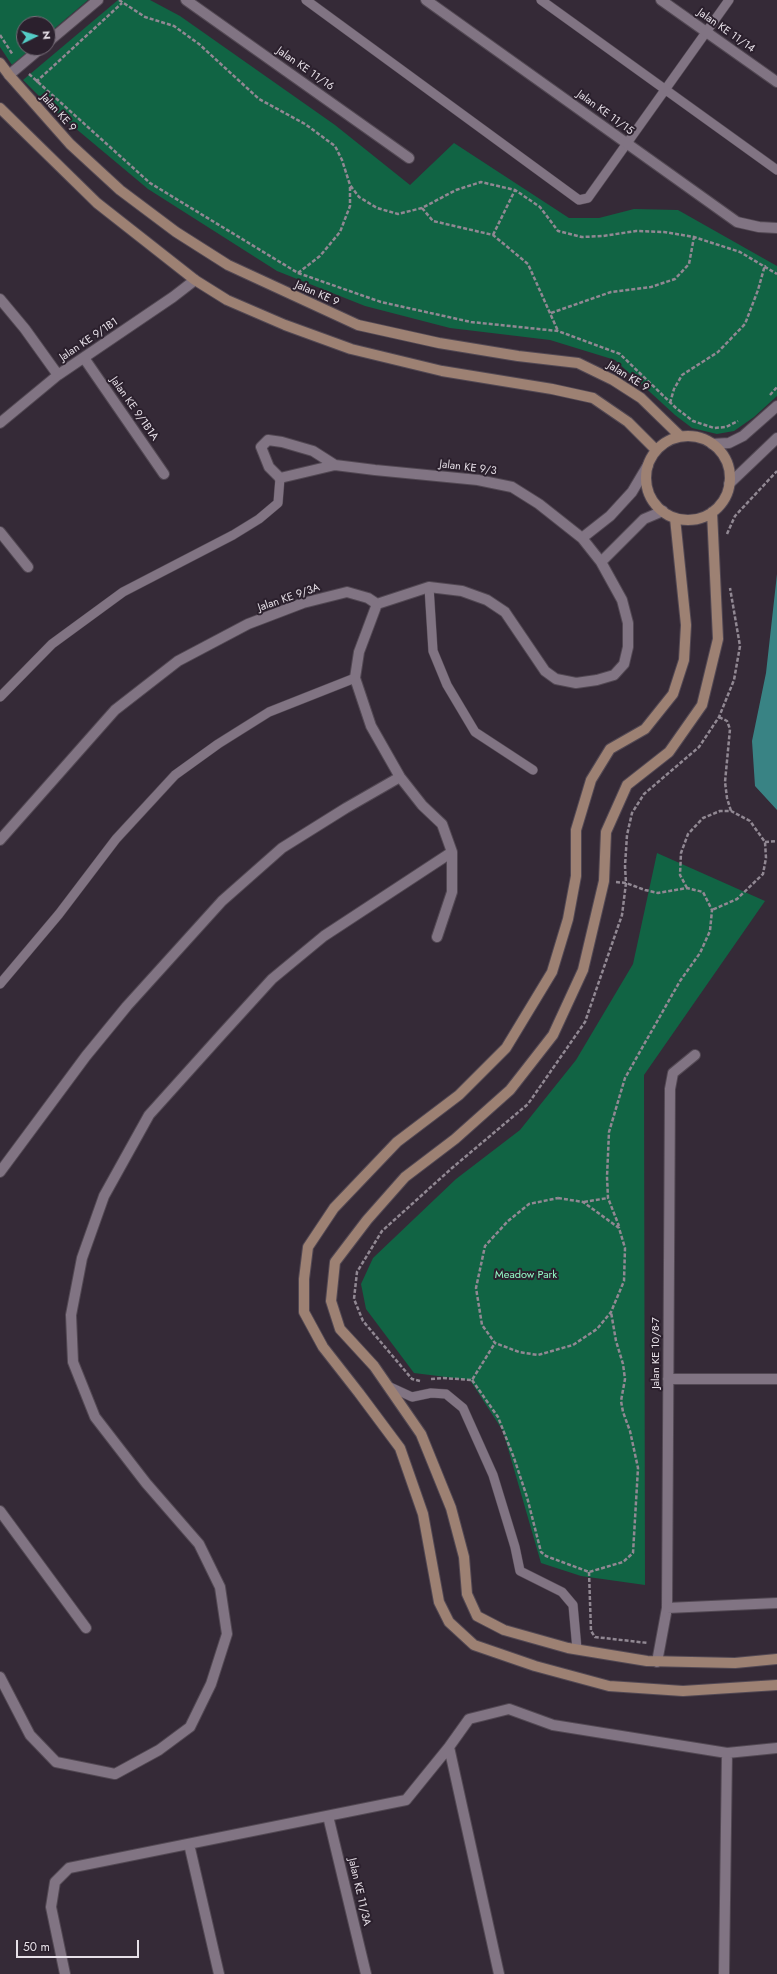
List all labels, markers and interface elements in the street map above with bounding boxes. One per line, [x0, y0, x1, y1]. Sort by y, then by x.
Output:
street label: Jalan KE 11/14 [695, 6, 757, 56]
north arrow [16, 16, 56, 56]
text: N [39, 30, 55, 40]
street label: Jalan KE 11/16 [274, 44, 336, 94]
street label: Jalan KE 11/15 [574, 88, 636, 138]
street label: Jalan KE 9 [37, 91, 79, 135]
street label: Jalan KE 9 [293, 278, 341, 310]
street label: Jalan KE 9/1B1 [57, 316, 121, 364]
street label: Jalan KE 9 [605, 359, 651, 395]
street label: Jalan KE 9/1B1A [107, 375, 161, 443]
street label: Jalan KE 9/3 [439, 458, 497, 478]
street label: Jalan KE 9/3A [256, 581, 322, 615]
park label: Meadow Park [495, 1268, 557, 1282]
street label: Jalan KE 10/8-7 [649, 1317, 663, 1389]
street label: Jalan KE 11/3A [345, 1857, 373, 1927]
scale bar [18, 1932, 141, 1958]
text: 50 m [23, 1938, 50, 1956]

